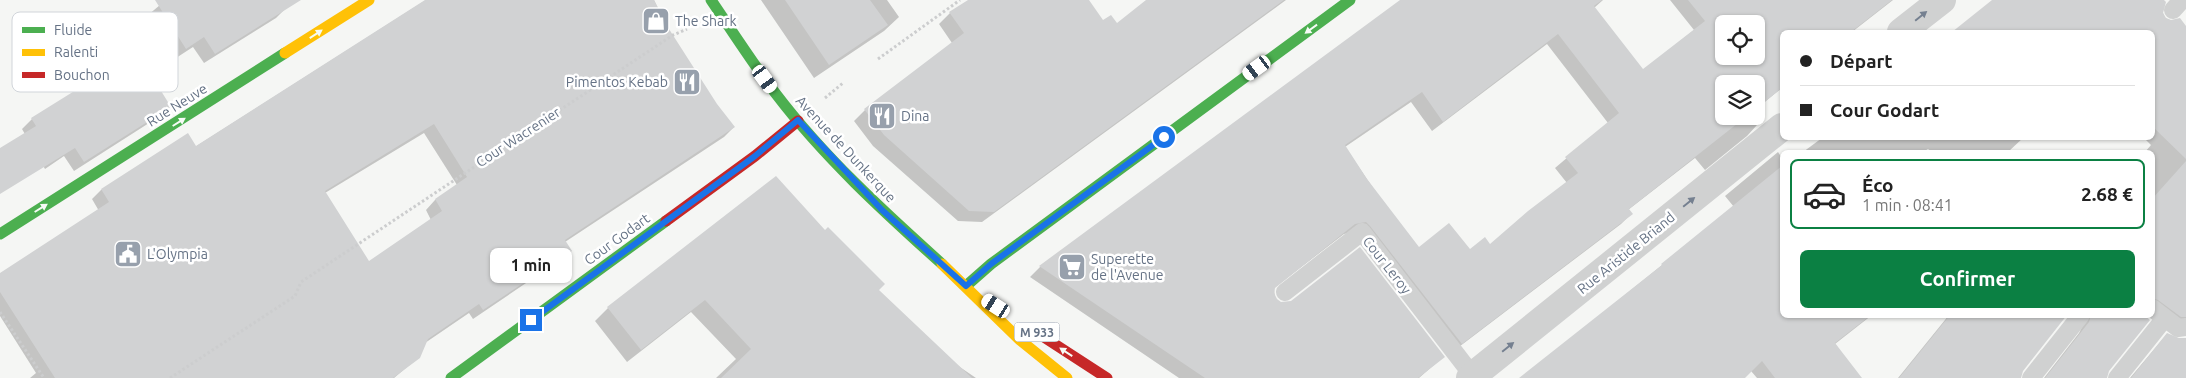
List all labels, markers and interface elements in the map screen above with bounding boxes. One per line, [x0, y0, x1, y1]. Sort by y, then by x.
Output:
shop icon: The Shark [641, 6, 671, 36]
one-way arrow [1914, 11, 1927, 22]
legend [12, 12, 178, 92]
place label: The Shark [675, 13, 737, 29]
map controls [1715, 15, 1765, 125]
button: locate [1715, 15, 1765, 65]
text: Fluide [54, 22, 92, 38]
one-way arrow [1304, 24, 1318, 34]
one-way arrow [309, 30, 323, 39]
text: Ralenti [54, 44, 98, 60]
text: Départ [1830, 50, 1893, 72]
car [1240, 53, 1273, 83]
car [750, 62, 779, 96]
text: Bouchon [54, 67, 110, 83]
restaurant icon: Pimentos Kebab [672, 67, 702, 97]
place label: Pimentos Kebab [566, 74, 668, 90]
button: layers [1715, 75, 1765, 125]
street label: Rue Neuve [144, 80, 210, 130]
street label: Avenue de Dunkerque [793, 93, 899, 205]
text: Cour Godart [1830, 99, 1939, 121]
restaurant icon: Dina [867, 101, 897, 131]
street label: Cour Wacrenier [473, 103, 564, 170]
place label: Dina [901, 108, 929, 124]
one-way arrow [172, 117, 185, 126]
route start [1153, 126, 1175, 148]
icon: car [1802, 172, 1847, 217]
text: Éco [1862, 174, 1894, 196]
text: 2.68 € [2081, 183, 2133, 205]
text: 1 min · 08:41 [1862, 196, 1953, 214]
one-way arrow [1682, 197, 1695, 208]
one-way arrow [35, 203, 48, 213]
street label: Rue Aristide Briand [1574, 209, 1678, 297]
street label: Cour Godart [581, 210, 653, 268]
street label: Cour Leroy [1360, 233, 1414, 297]
public building icon: L'Olympia [113, 239, 143, 269]
place label: L'Olympia [147, 246, 208, 262]
callout: 1 min [490, 248, 572, 282]
button: Confirmer [1800, 250, 2135, 308]
place label: Superette de l'Avenue [1091, 251, 1163, 283]
supermarket icon: Superette de l'Avenue [1057, 252, 1087, 282]
text: 1 min [511, 256, 551, 274]
car [979, 292, 1012, 320]
route end [520, 309, 542, 331]
road number: M 933 [1014, 322, 1060, 342]
one-way arrow [1501, 342, 1514, 353]
one-way arrow [1060, 347, 1073, 357]

